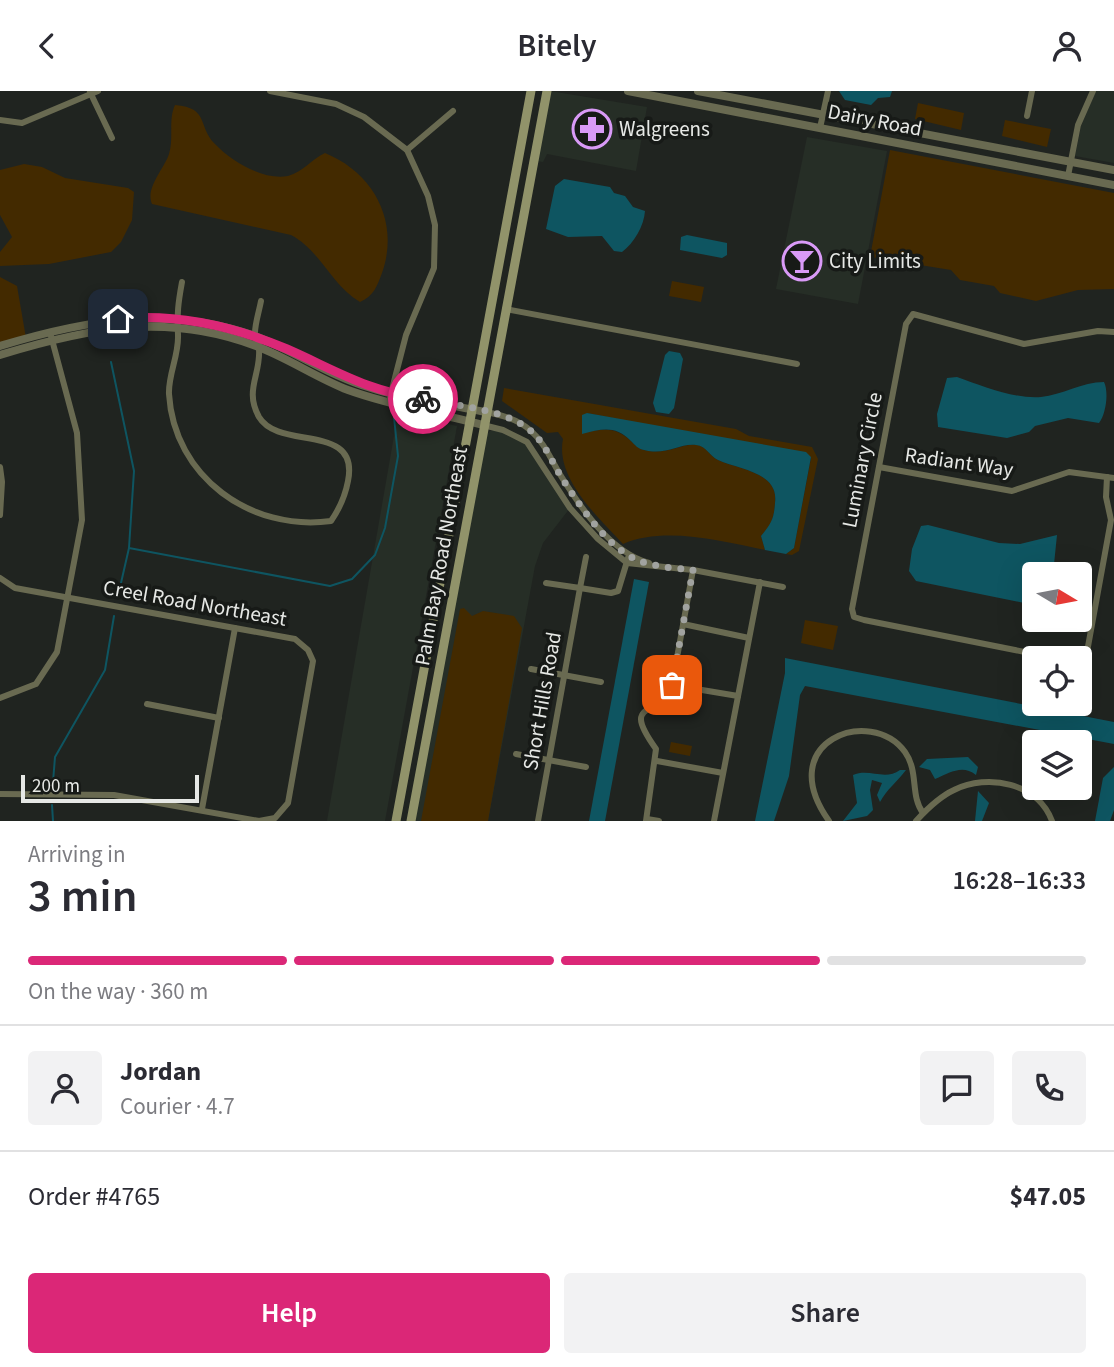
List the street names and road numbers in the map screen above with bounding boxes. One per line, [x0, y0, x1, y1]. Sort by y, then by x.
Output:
street label: Dairy Road [825, 96, 925, 144]
street label: Luminary Circle [834, 390, 890, 530]
street label: Radiant Way [903, 440, 1015, 484]
street label: Palm Bay Road Northeast [407, 444, 475, 668]
street label: Creel Road Northeast [101, 572, 289, 634]
street label: Short Hills Road [515, 629, 569, 773]

